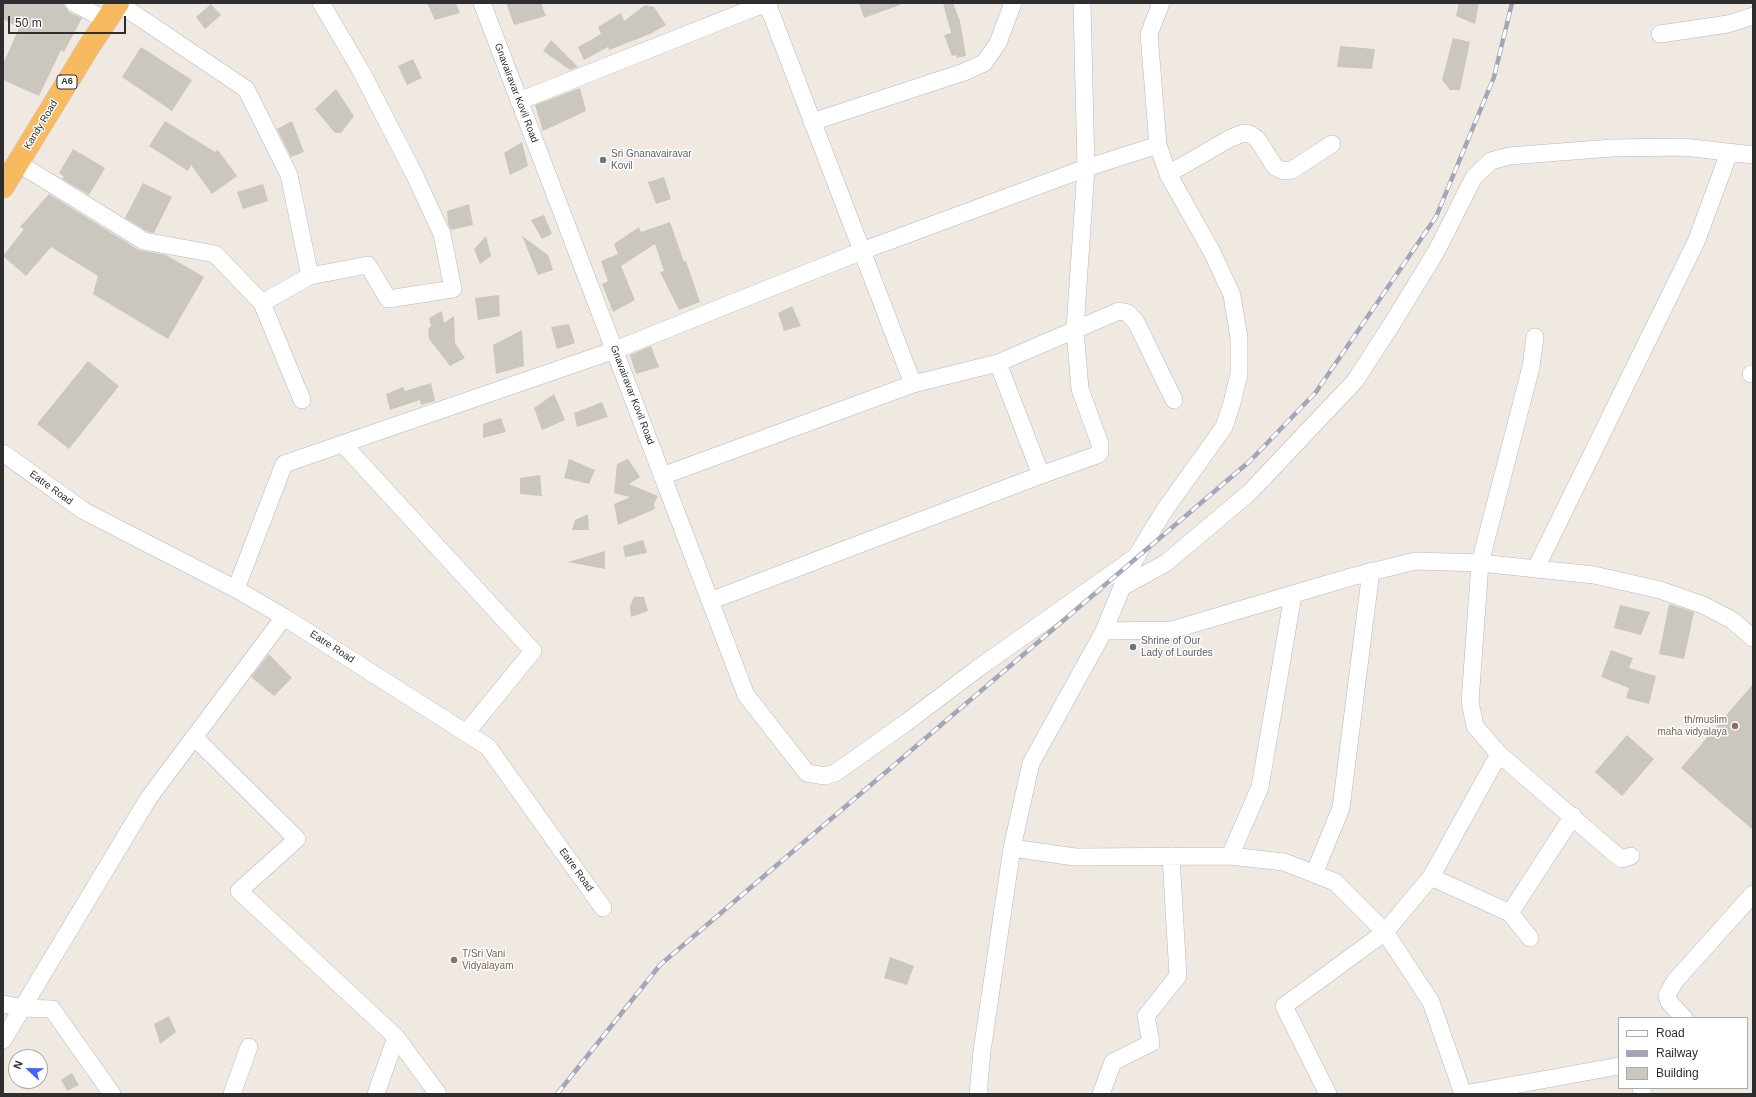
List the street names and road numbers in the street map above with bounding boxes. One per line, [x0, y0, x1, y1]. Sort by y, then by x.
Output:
street label: Gnavairavar Kovil Road [491, 42, 541, 144]
road number: A6 [57, 75, 77, 89]
street label: Kandy Road [22, 98, 60, 152]
street label: Gnavairavar Kovil Road [607, 344, 657, 446]
street label: Eatre Road [27, 468, 75, 508]
street label: Eatre Road [308, 628, 356, 666]
street label: Eatre Road [556, 846, 596, 894]

